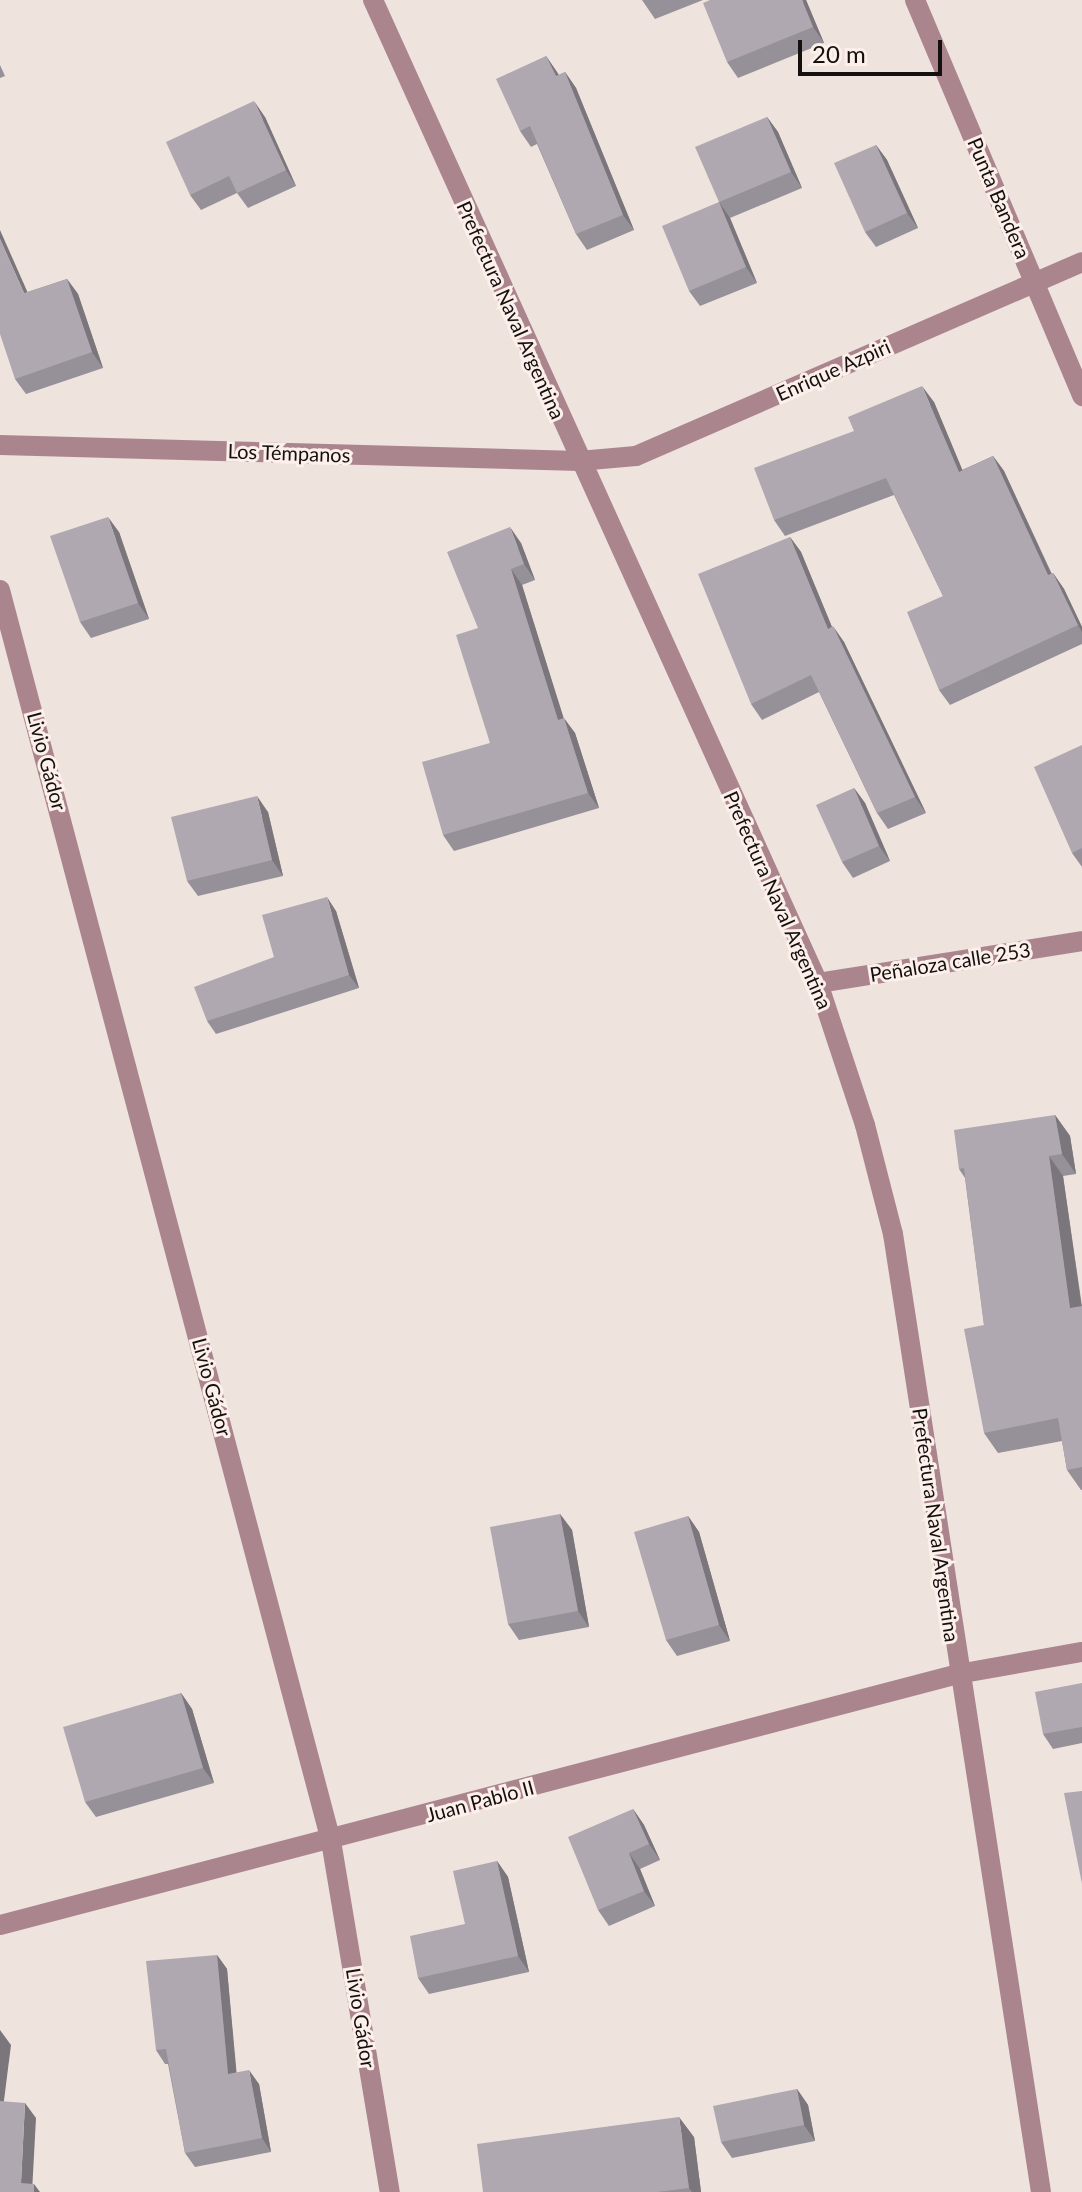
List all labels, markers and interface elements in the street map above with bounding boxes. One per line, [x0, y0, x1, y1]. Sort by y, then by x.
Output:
scale bar [802, 24, 946, 74]
text: 20 m [812, 39, 866, 68]
street label: Punta Bandera [963, 134, 1035, 262]
street label: Prefectura Naval Argentina [452, 197, 570, 423]
street label: Enrique Azpiri [772, 334, 894, 406]
street label: Los Témpanos [227, 439, 351, 467]
street label: Livio Gádor [22, 709, 72, 813]
street label: Prefectura Naval Argentina [719, 787, 837, 1013]
street label: Peñaloza calle 253 [868, 937, 1032, 987]
street label: Livio Gádor [187, 1335, 237, 1439]
street label: Prefectura Naval Argentina [908, 1406, 964, 1644]
street label: Juan Pablo II [423, 1775, 537, 1827]
street label: Livio Gádor [341, 1966, 381, 2070]

